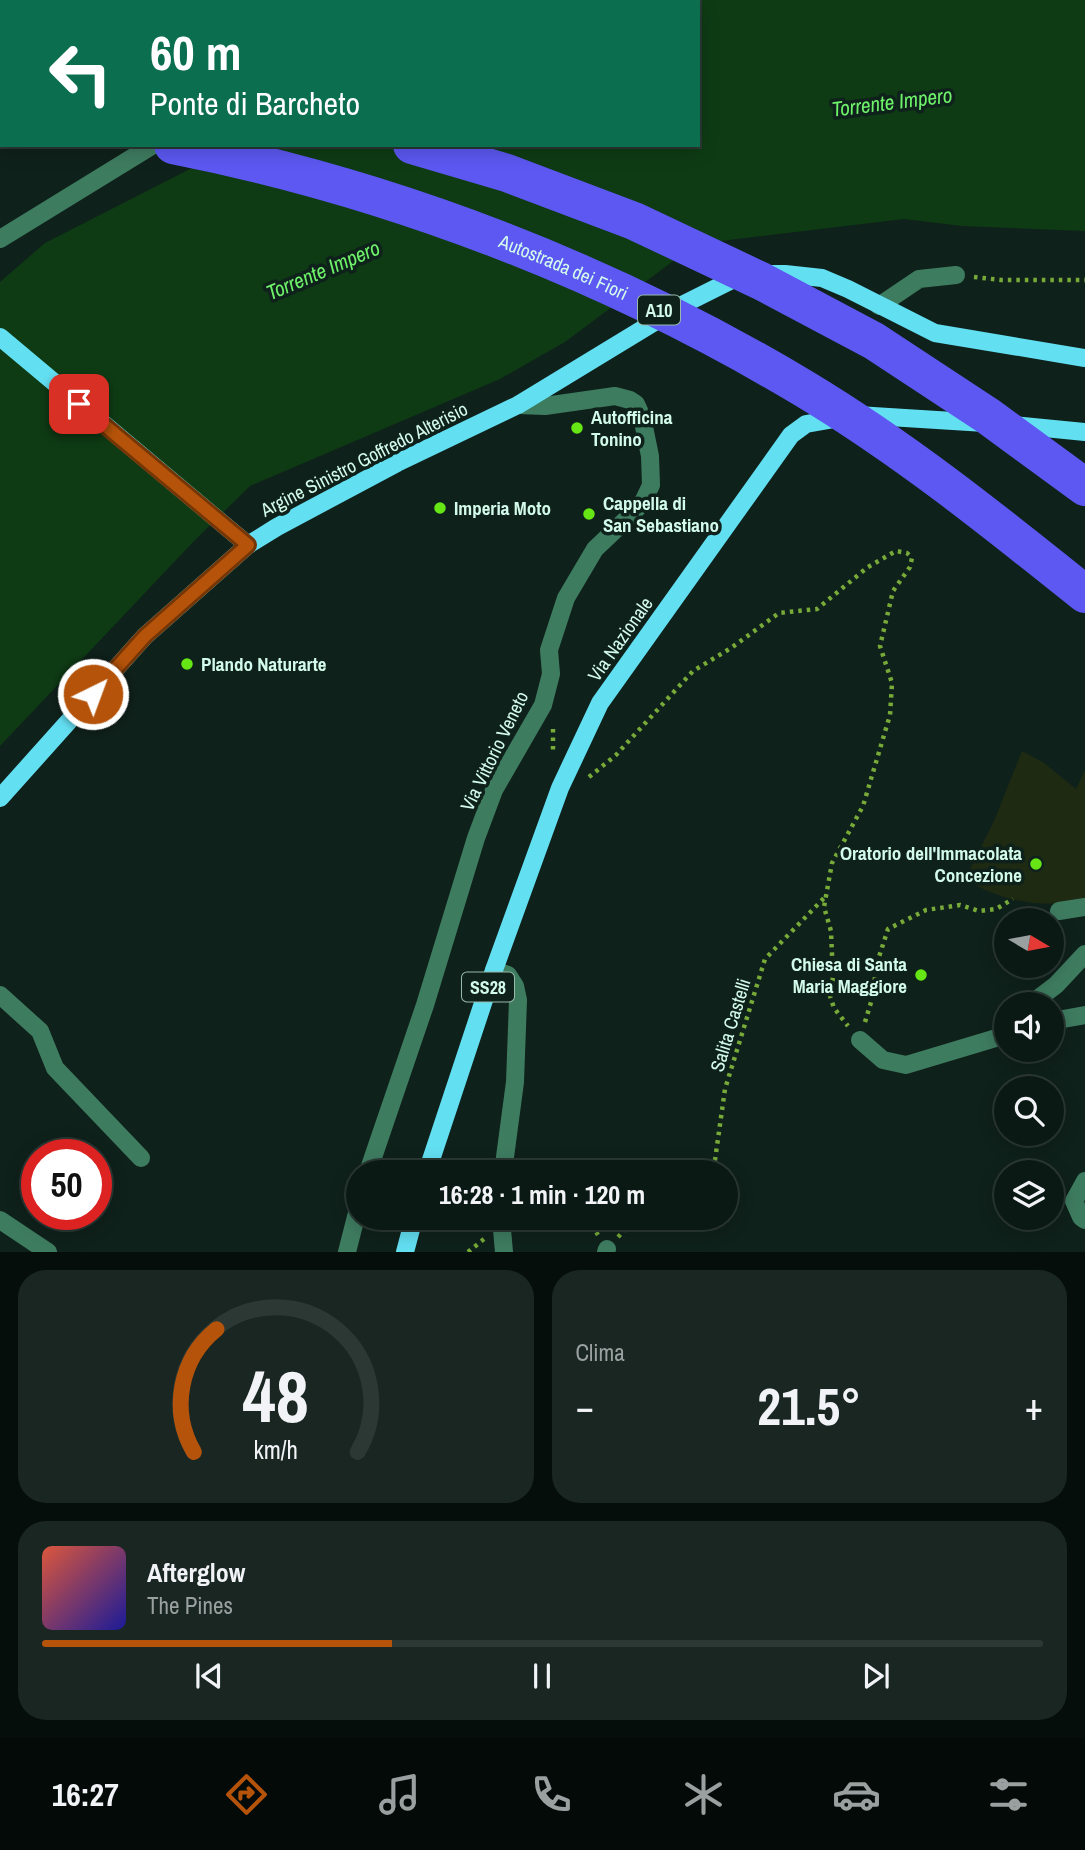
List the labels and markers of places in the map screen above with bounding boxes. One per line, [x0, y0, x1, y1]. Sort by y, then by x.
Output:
pin [49, 374, 109, 434]
place label: Autofficina Tonino [591, 404, 673, 452]
marker: Autofficina Tonino [569, 420, 585, 436]
place label: Cappella di San Sebastiano [603, 490, 719, 538]
place label: Imperia Moto [454, 495, 551, 521]
marker: Imperia Moto [432, 500, 448, 516]
marker: Cappella di San Sebastiano [581, 506, 597, 522]
place label: Plando Naturarte [201, 651, 327, 677]
marker: Plando Naturarte [179, 656, 195, 672]
place label: Oratorio dell'Immacolata Concezione [840, 840, 1022, 888]
marker: Oratorio dell'Immacolata Concezione [1028, 856, 1044, 872]
place label: Chiesa di Santa Maria Maggiore [791, 951, 907, 999]
marker: Chiesa di Santa Maria Maggiore [913, 967, 929, 983]

